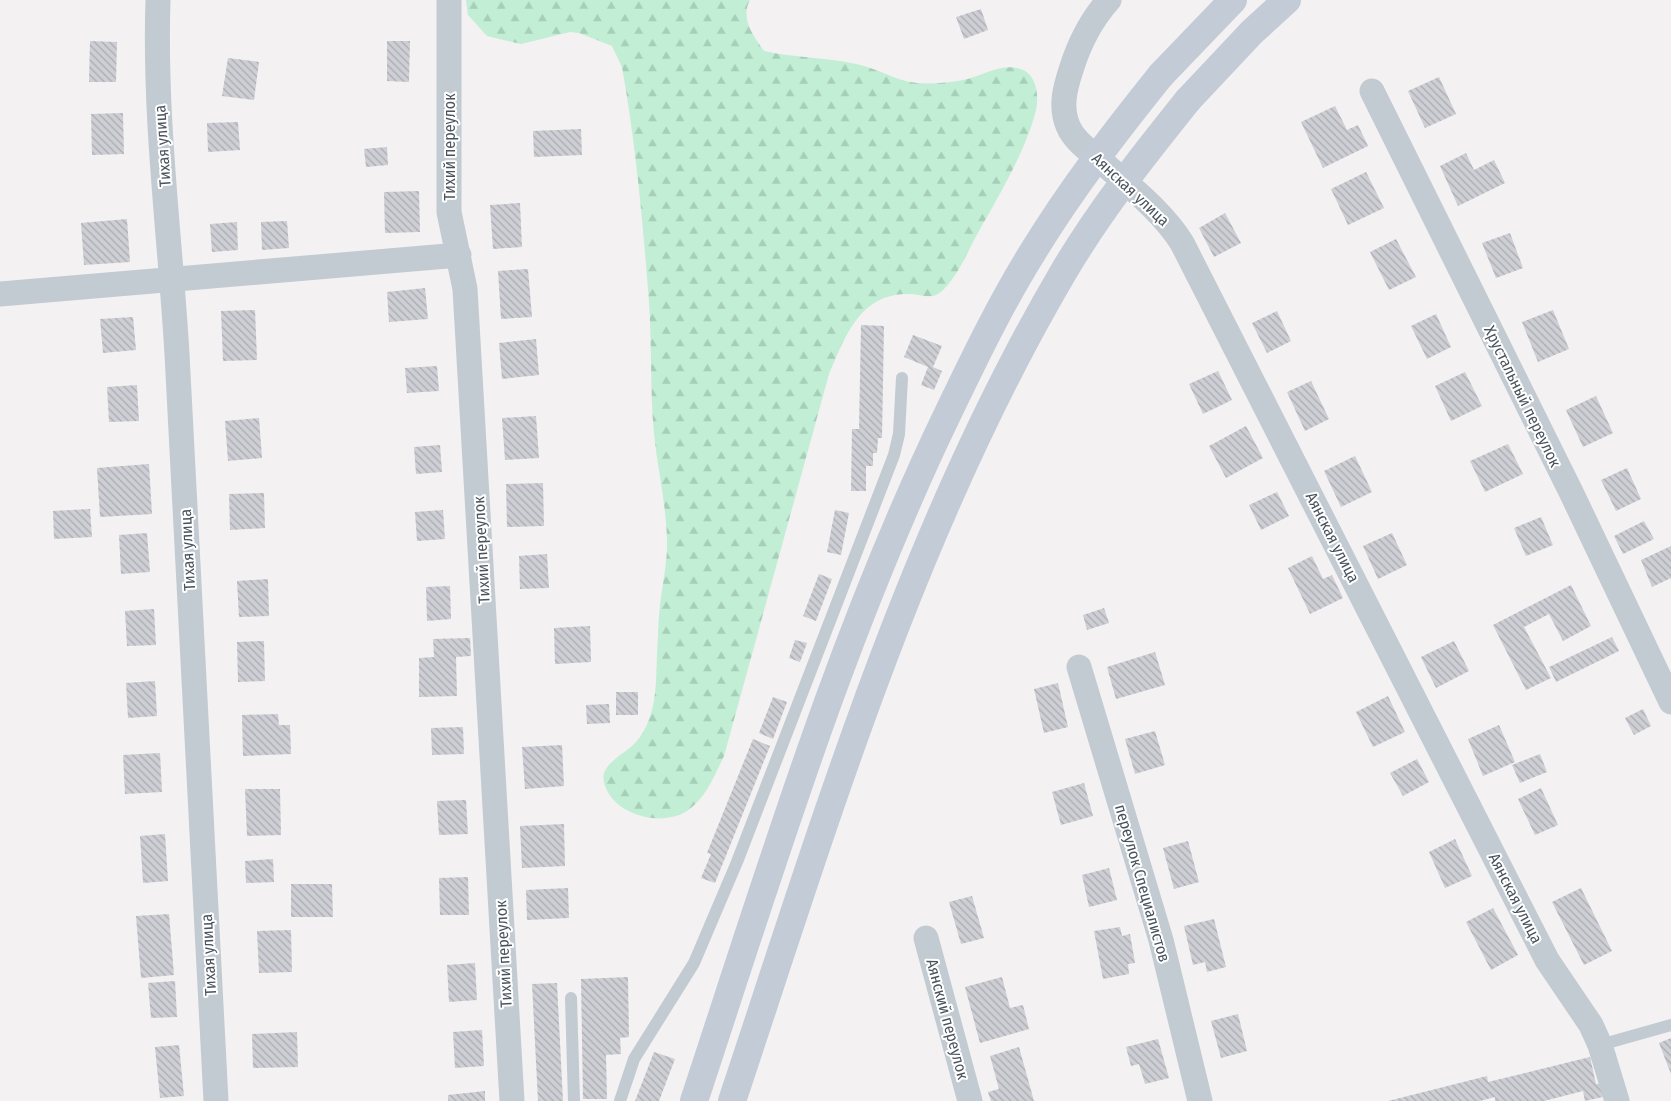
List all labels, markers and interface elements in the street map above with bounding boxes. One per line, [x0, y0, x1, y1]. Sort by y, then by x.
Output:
street label: Тихий переулок [440, 93, 459, 201]
street label: Тихая улица [150, 104, 175, 187]
street label: Аянская улица [1088, 149, 1173, 230]
street label: Хрустальный переулок [1480, 322, 1565, 470]
street label: Аянская улица [1302, 489, 1363, 586]
street label: Тихий переулок [469, 495, 494, 604]
street label: Тихая улица [176, 508, 199, 591]
street label: переулок Специалистов [1111, 802, 1174, 964]
street label: Аянская улица [1485, 850, 1546, 947]
street label: Тихий переулок [491, 899, 516, 1008]
street label: Тихая улица [197, 913, 220, 996]
street label: Аянский переулок [922, 957, 973, 1082]

